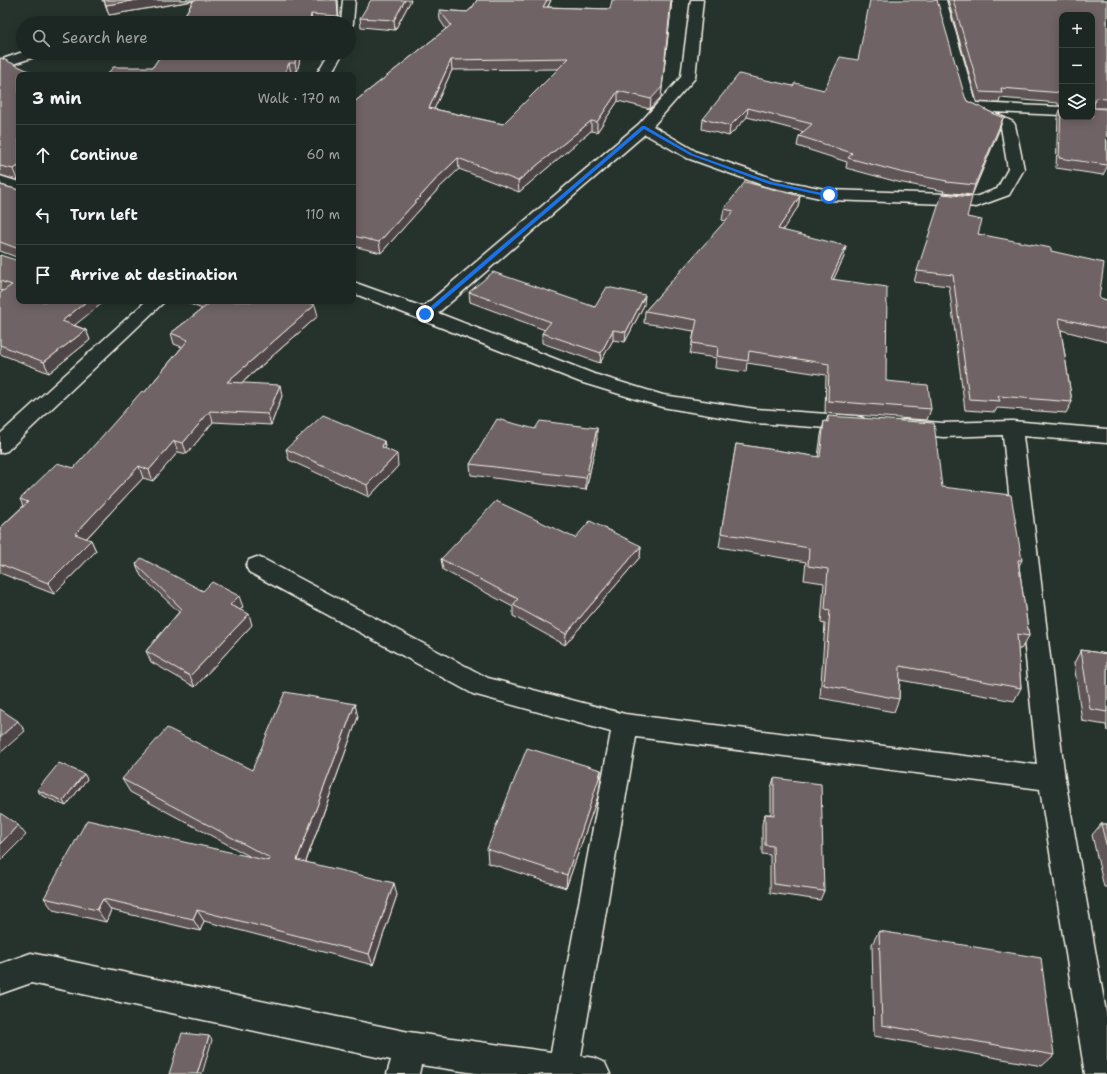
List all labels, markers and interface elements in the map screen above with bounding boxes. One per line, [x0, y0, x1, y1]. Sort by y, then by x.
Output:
map controls [1059, 12, 1095, 120]
button: + [1059, 12, 1095, 48]
search box [16, 16, 356, 60]
icon: search [30, 27, 52, 49]
text: Search here [62, 28, 148, 48]
button: − [1059, 48, 1095, 84]
button: layers [1059, 84, 1095, 120]
text: 3 min [32, 87, 82, 109]
text: Walk · 170 m [258, 90, 340, 107]
icon: ahead [32, 144, 54, 166]
text: Continue [70, 145, 138, 165]
text: 60 m [307, 146, 340, 163]
route start [820, 186, 838, 204]
icon: left [32, 204, 54, 226]
text: Turn left [70, 205, 138, 225]
text: 110 m [305, 206, 340, 223]
icon: arrive [32, 264, 54, 286]
text: Arrive at destination [70, 265, 238, 285]
route end [416, 305, 434, 323]

